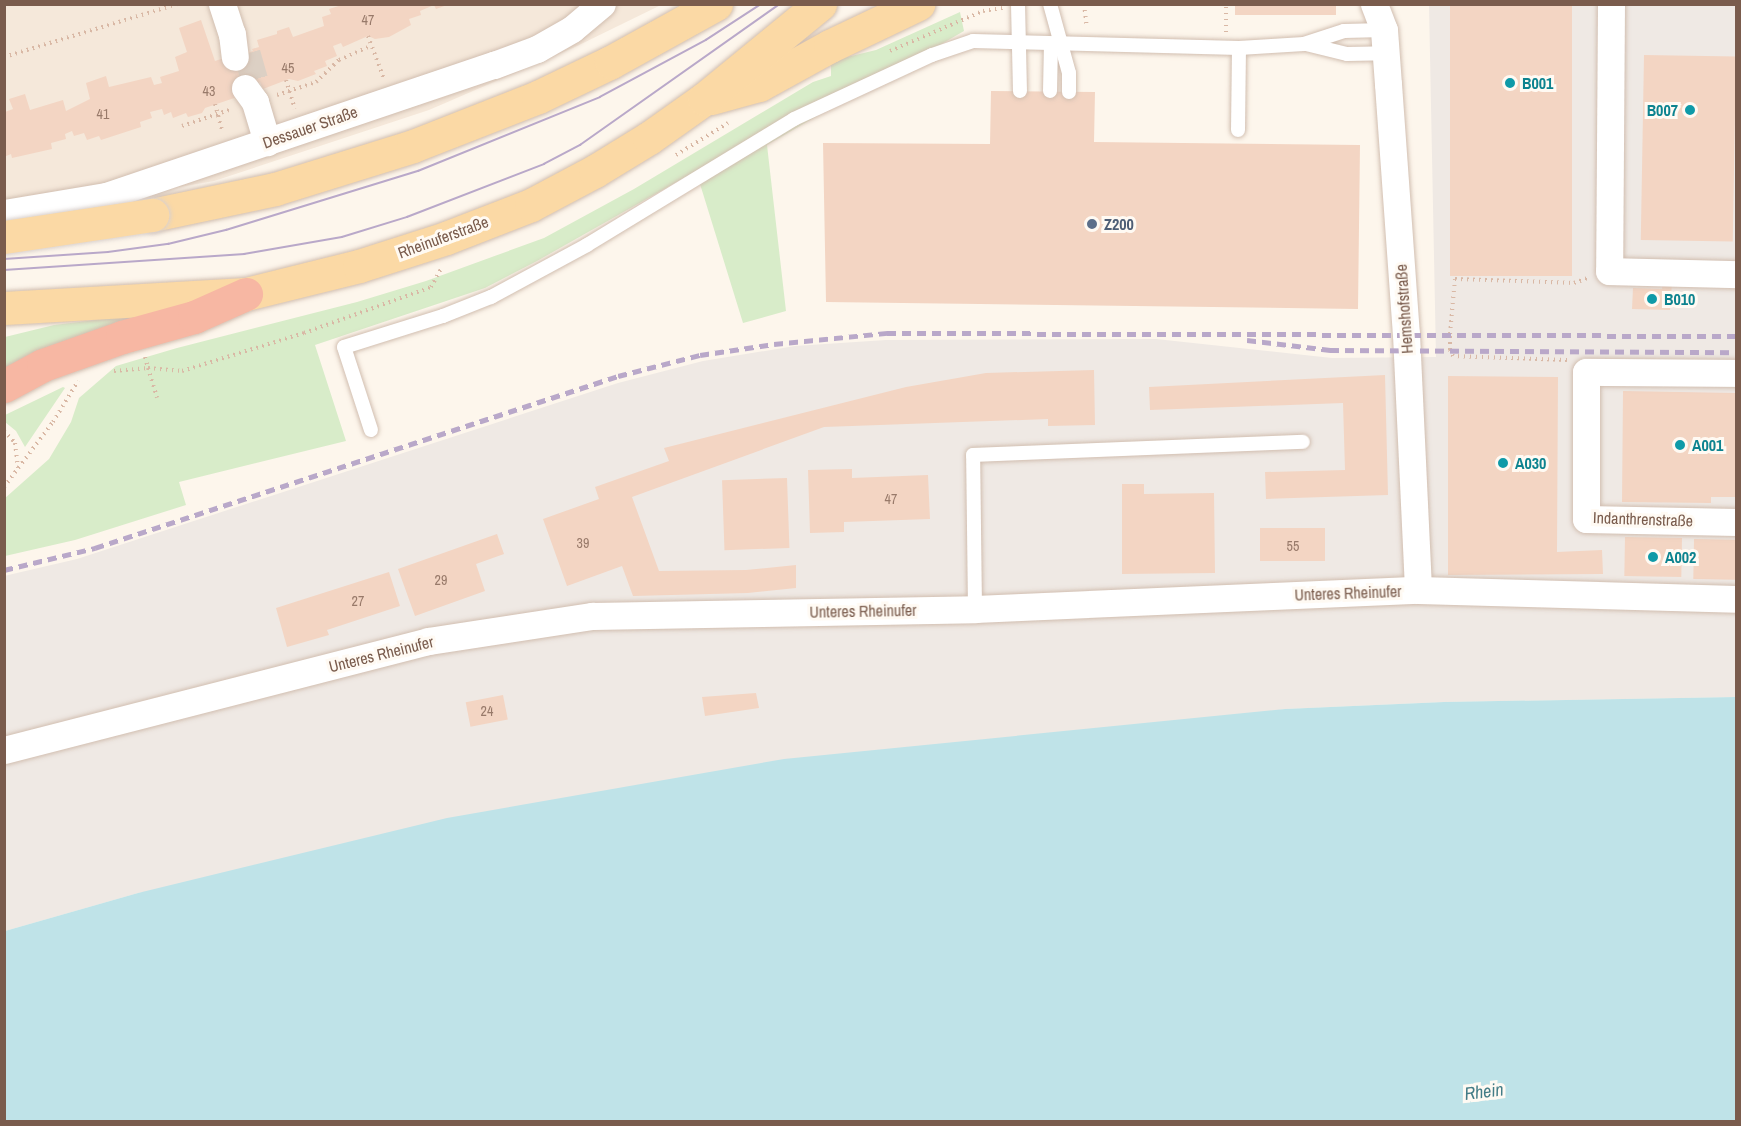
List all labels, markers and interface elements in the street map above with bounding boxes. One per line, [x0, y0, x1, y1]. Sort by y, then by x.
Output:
house number: 47 [362, 12, 374, 28]
house number: 45 [282, 60, 294, 76]
place label: B001 [1522, 73, 1553, 93]
marker: B001 [1503, 76, 1517, 90]
house number: 43 [203, 83, 215, 99]
place label: B007 [1647, 100, 1678, 120]
street label: Dessauer Straße [260, 102, 360, 152]
marker: B007 [1683, 103, 1697, 117]
house number: 41 [97, 106, 109, 122]
street label: Rheinuferstraße [395, 212, 491, 262]
place label: Z200 [1104, 214, 1134, 234]
marker: Z200 [1085, 217, 1099, 231]
street label: Hemshofstraße [1391, 264, 1417, 354]
place label: B010 [1664, 289, 1695, 309]
marker: B010 [1645, 292, 1659, 306]
place label: A001 [1692, 435, 1723, 455]
marker: A001 [1673, 438, 1687, 452]
place label: A030 [1515, 453, 1546, 473]
marker: A030 [1496, 456, 1510, 470]
house number: 47 [885, 491, 897, 507]
street label: Indanthrenstraße [1593, 508, 1693, 530]
house number: 39 [577, 535, 589, 551]
house number: 55 [1287, 538, 1299, 554]
place label: A002 [1665, 547, 1696, 567]
marker: A002 [1646, 550, 1660, 564]
house number: 29 [435, 572, 447, 588]
street label: Unteres Rheinufer [1294, 582, 1402, 604]
house number: 27 [352, 593, 364, 609]
street label: Unteres Rheinufer [809, 600, 917, 622]
street label: Unteres Rheinufer [327, 632, 435, 676]
house number: 24 [481, 703, 493, 719]
water label: Rhein [1463, 1079, 1505, 1105]

